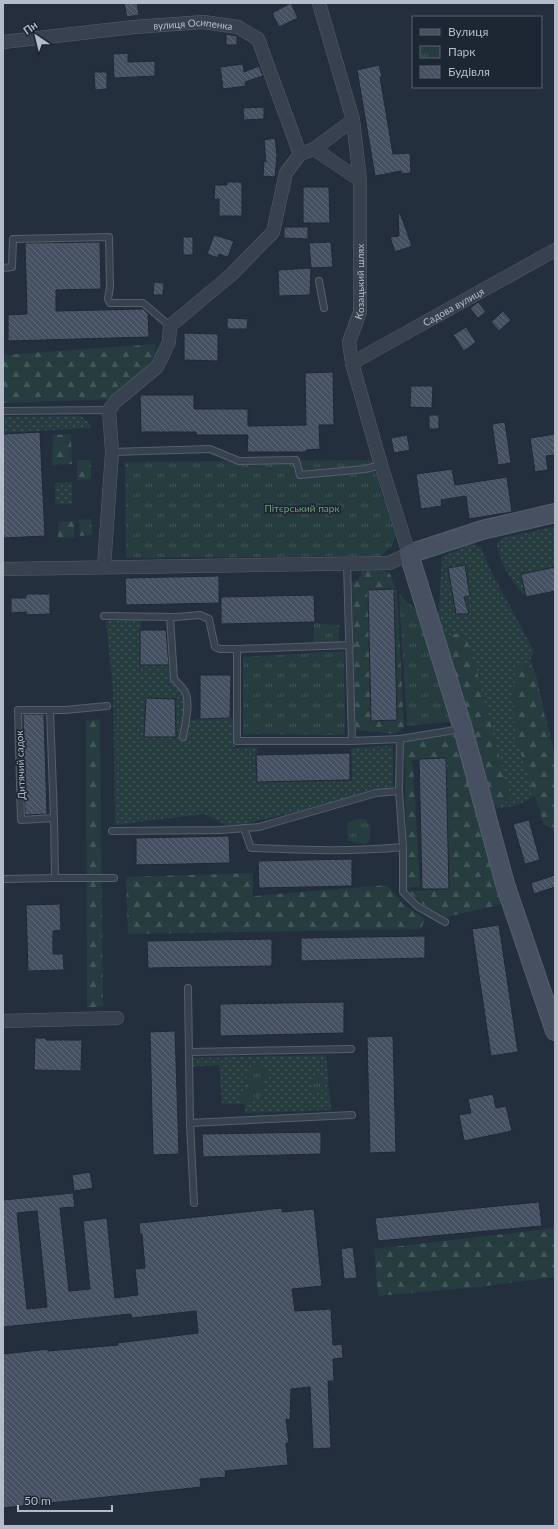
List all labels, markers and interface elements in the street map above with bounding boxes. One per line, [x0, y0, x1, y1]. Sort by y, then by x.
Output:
north arrow [16, 16, 56, 56]
street label: вулиця Осипенка [153, 16, 234, 32]
legend [412, 16, 542, 88]
text: Пн [20, 18, 40, 37]
text: Вулиця [448, 24, 488, 39]
text: Парк [448, 44, 476, 59]
text: Будівля [448, 64, 490, 79]
street label: Козацький шлях [352, 244, 366, 321]
street label: Садова вулиця [421, 285, 486, 328]
park label: Пітєрський парк [264, 502, 340, 514]
street label: Дитячий садок [13, 729, 27, 800]
scale bar [18, 1487, 112, 1513]
text: 50 m [24, 1493, 51, 1508]

